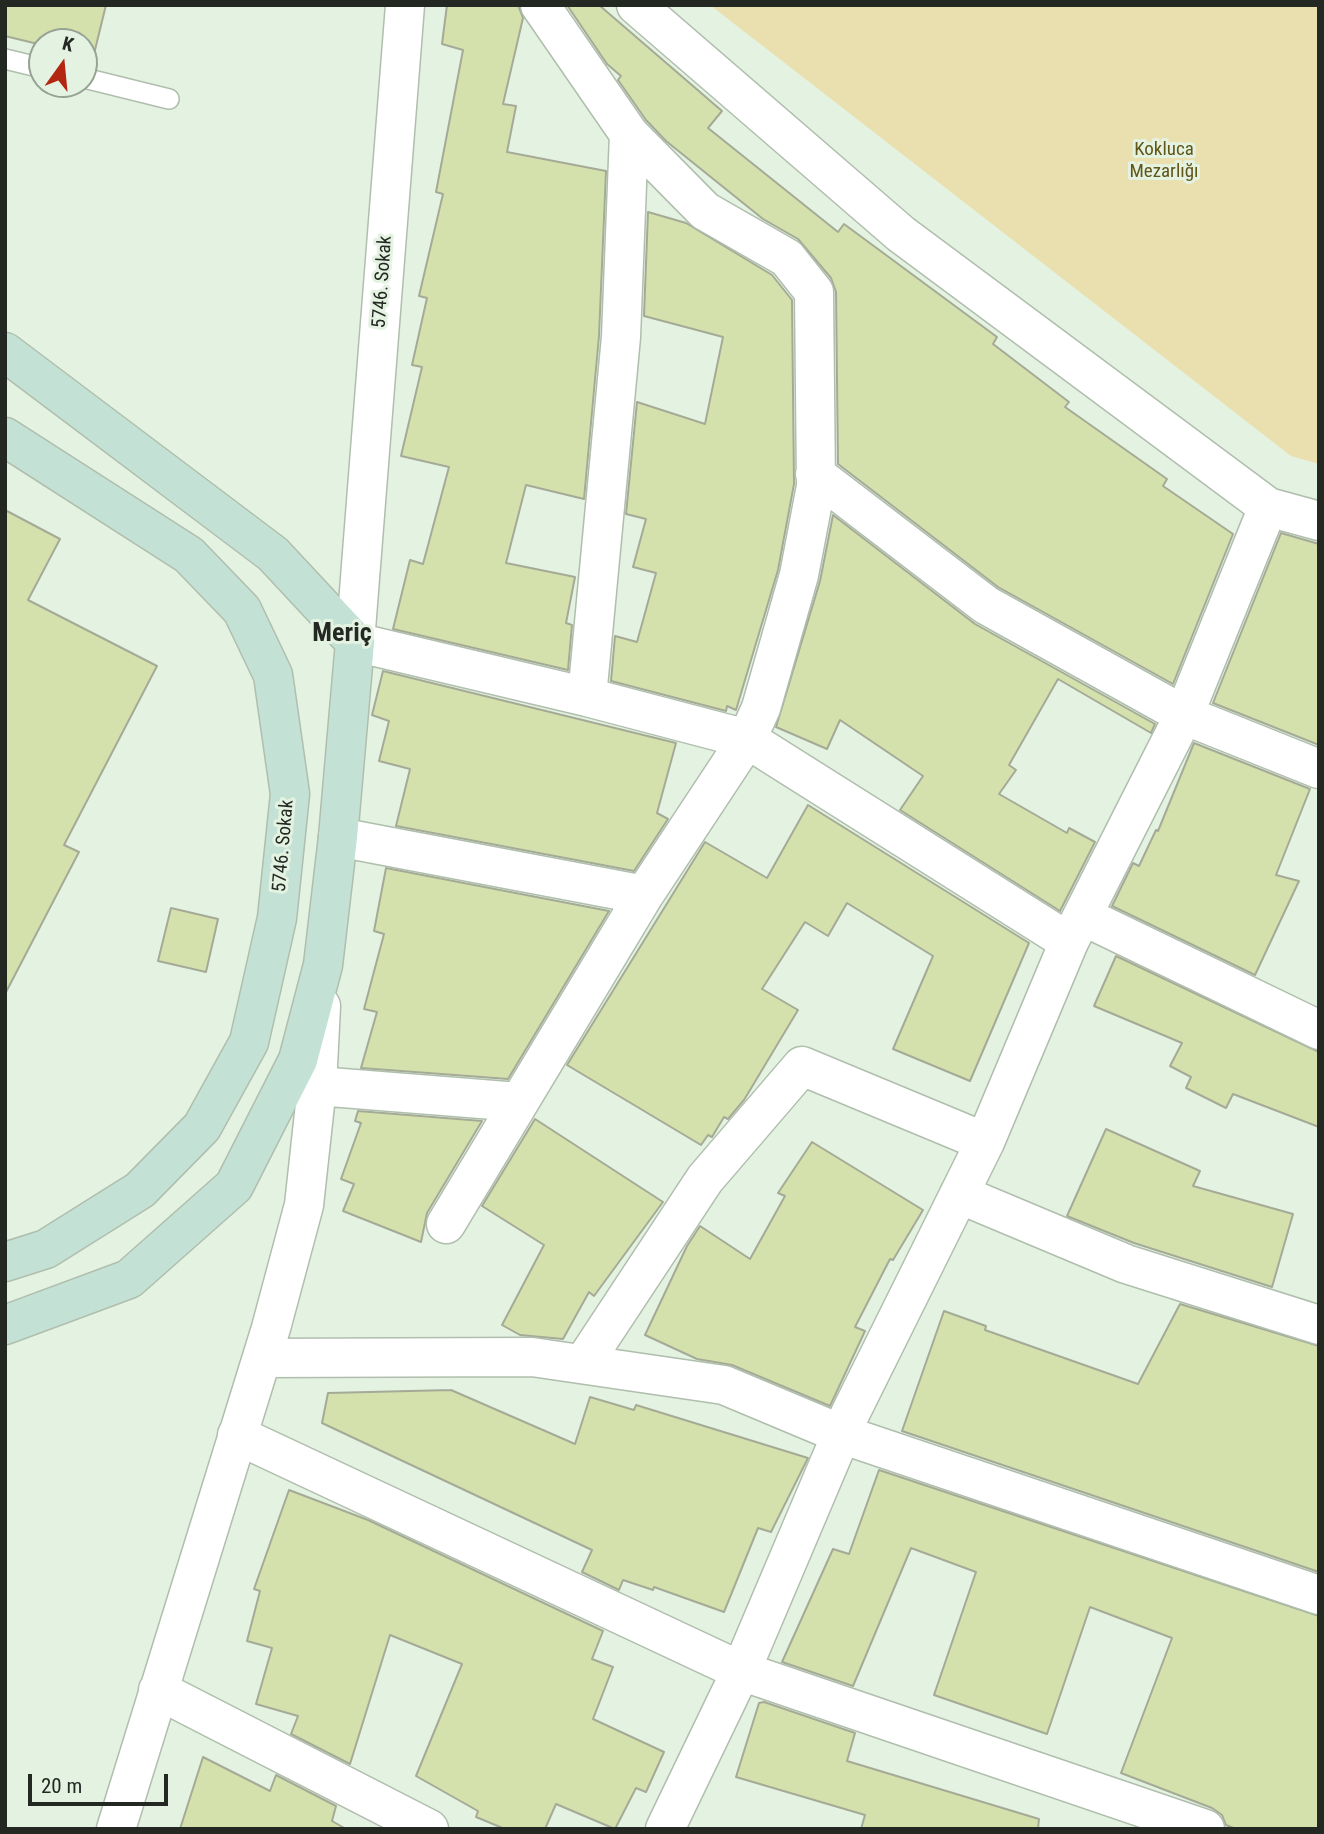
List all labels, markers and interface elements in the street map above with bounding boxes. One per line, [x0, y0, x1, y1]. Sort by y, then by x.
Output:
north arrow [28, 28, 98, 98]
text: K [60, 32, 76, 57]
park label: Kokluca Mezarlığı [1129, 139, 1199, 183]
street label: 5746. Sokak [368, 235, 398, 329]
district label: Meriç [312, 618, 372, 650]
street label: 5746. Sokak [269, 799, 299, 893]
scale bar [32, 1760, 172, 1804]
text: 20 m [41, 1774, 82, 1798]

